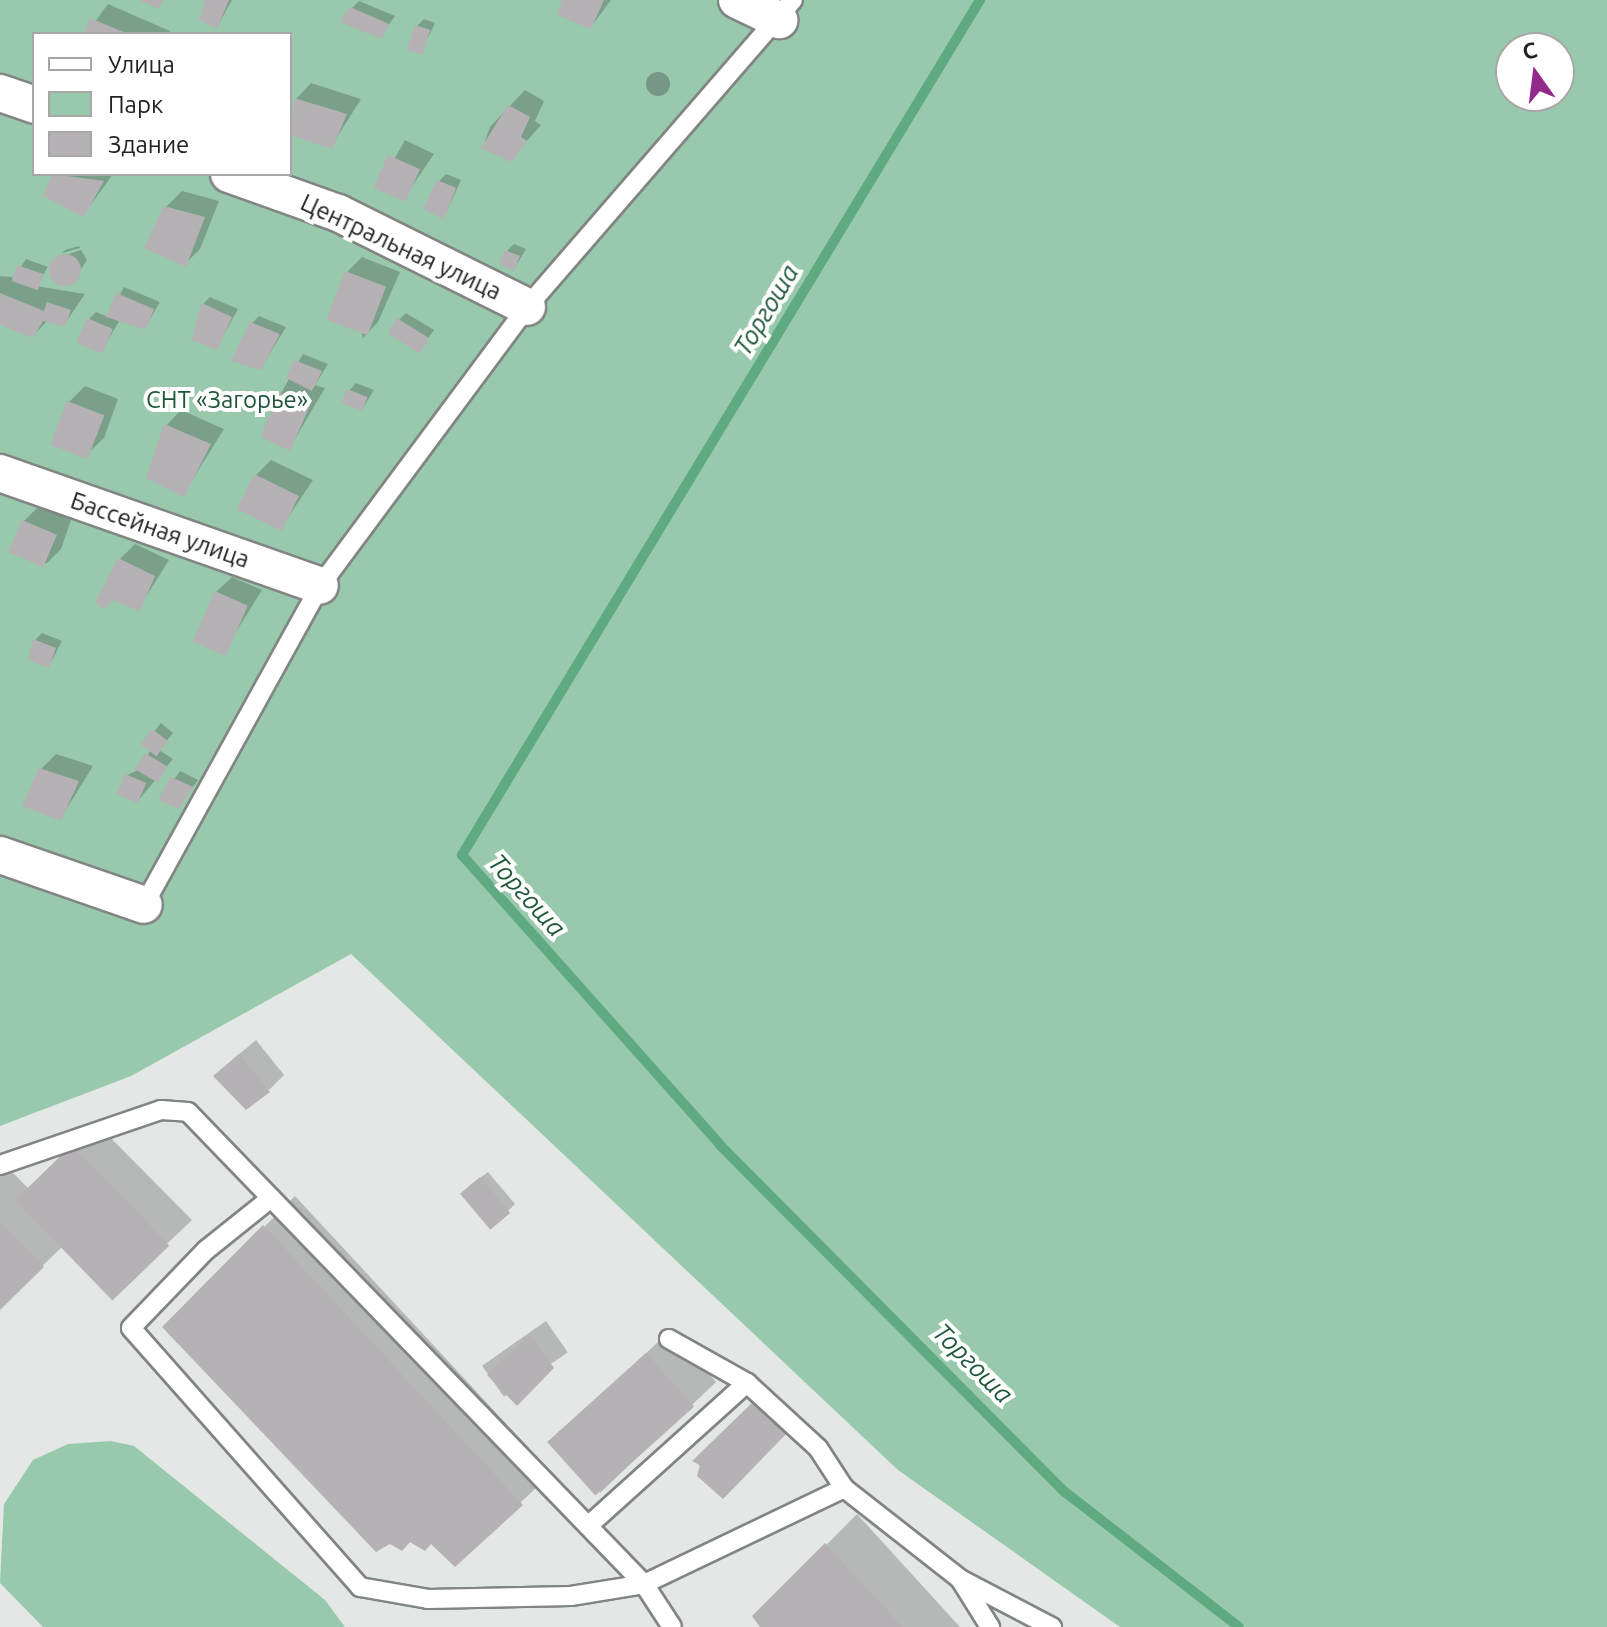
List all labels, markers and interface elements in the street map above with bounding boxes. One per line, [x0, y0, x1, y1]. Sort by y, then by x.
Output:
legend [32, 32, 292, 176]
north arrow [1495, 32, 1575, 112]
text: С [1520, 36, 1539, 64]
text: Улица [108, 51, 175, 78]
text: Парк [108, 91, 163, 118]
text: Здание [108, 131, 189, 158]
street label: Центральная улица [296, 188, 506, 306]
water label: Торгоша [727, 259, 805, 361]
park label: СНТ «Загорье» [146, 386, 308, 414]
street label: Бассейная улица [67, 486, 253, 574]
water label: Торгоша [482, 847, 572, 943]
water label: Торгоша [926, 1316, 1020, 1410]

